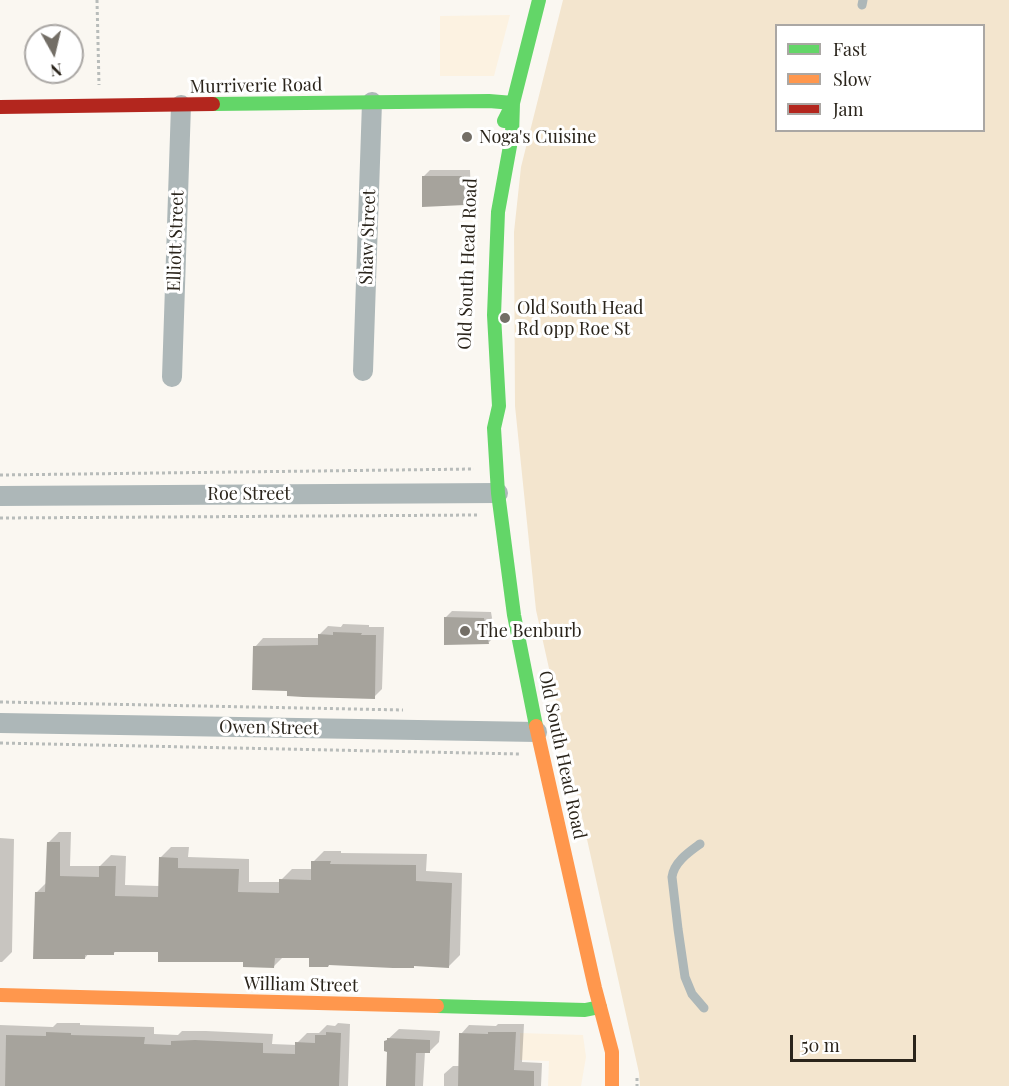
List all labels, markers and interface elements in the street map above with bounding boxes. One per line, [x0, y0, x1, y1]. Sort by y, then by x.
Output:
north arrow [24, 24, 84, 84]
legend [775, 24, 985, 132]
text: Fast [833, 37, 866, 61]
text: N [49, 59, 63, 82]
text: Slow [833, 67, 871, 91]
street label: Murriverie Road [189, 74, 323, 98]
text: Jam [833, 97, 863, 121]
place label: Noga's Cuisine [479, 126, 596, 148]
marker: Noga's Cuisine [460, 130, 474, 144]
street label: Old South Head Road [454, 178, 482, 350]
street label: Shaw Street [356, 189, 380, 285]
street label: Elliott Street [163, 190, 189, 292]
place label: Old South Head Rd opp Roe St [517, 297, 643, 340]
marker: Old South Head Rd opp Roe St [498, 311, 512, 325]
street label: Roe Street [207, 483, 291, 505]
place label: The Benburb [477, 620, 582, 642]
marker: The Benburb [458, 624, 472, 638]
street label: Old South Head Road [534, 669, 590, 841]
street label: Owen Street [219, 716, 319, 740]
street label: William Street [244, 973, 358, 997]
scale bar [793, 1023, 919, 1061]
text: 50 m [801, 1033, 840, 1057]

